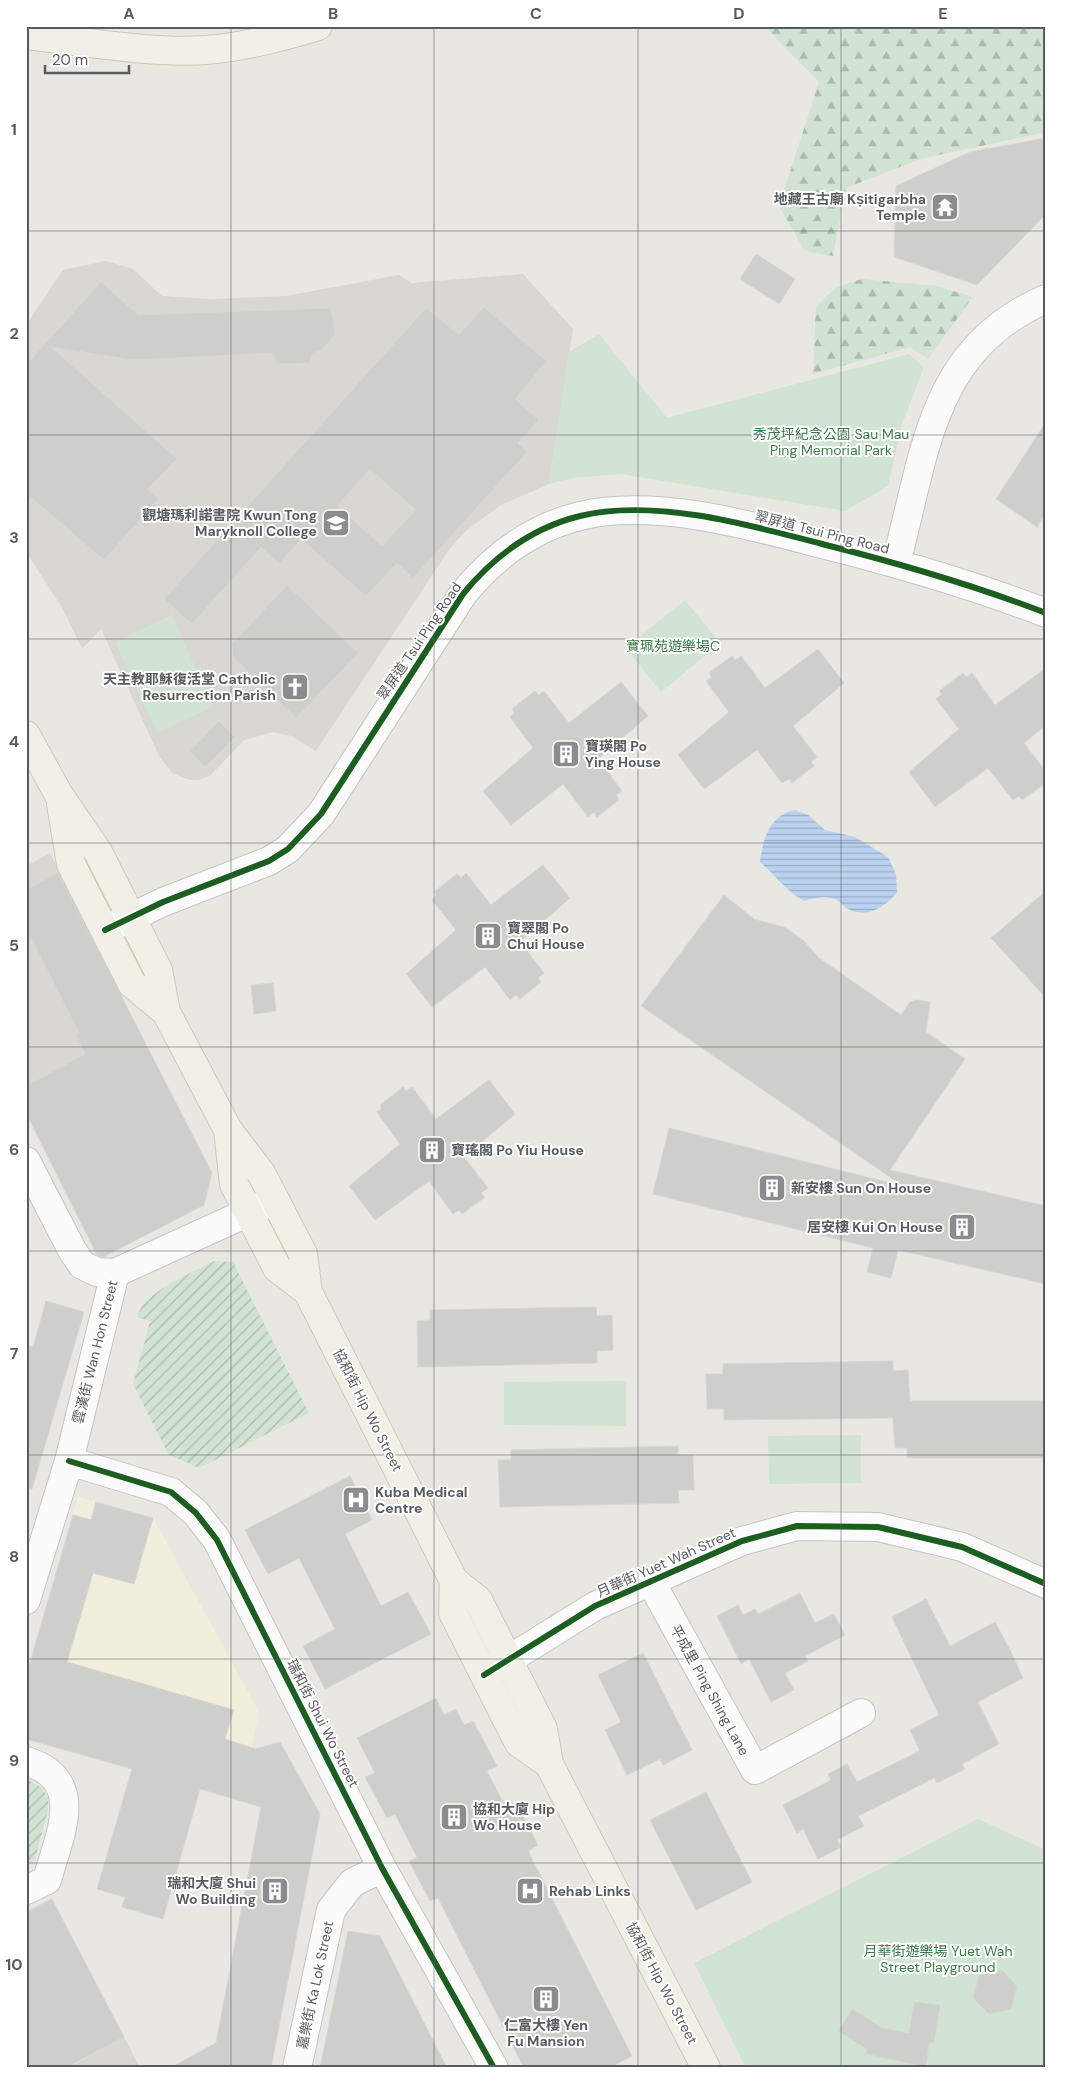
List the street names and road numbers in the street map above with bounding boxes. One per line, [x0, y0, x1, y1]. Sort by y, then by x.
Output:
street label: 翠屏道 Tsui Ping Road [753, 507, 891, 557]
street label: 翠屏道 Tsui Ping Road [373, 579, 465, 703]
street label: 雲漢街 Wan Hon Street [68, 1278, 122, 1426]
street label: 協和街 Hip Wo Street [329, 1345, 407, 1475]
street label: 月華街 Yuet Wah Street [594, 1523, 738, 1601]
street label: 平成里 Ping Shing Lane [667, 1621, 753, 1759]
street label: 瑞和街 Shui Wo Street [283, 1656, 363, 1790]
street label: 嘉樂街 Ka Lok Street [293, 1919, 337, 2051]
street label: 協和街 Hip Wo Street [622, 1919, 702, 2047]

